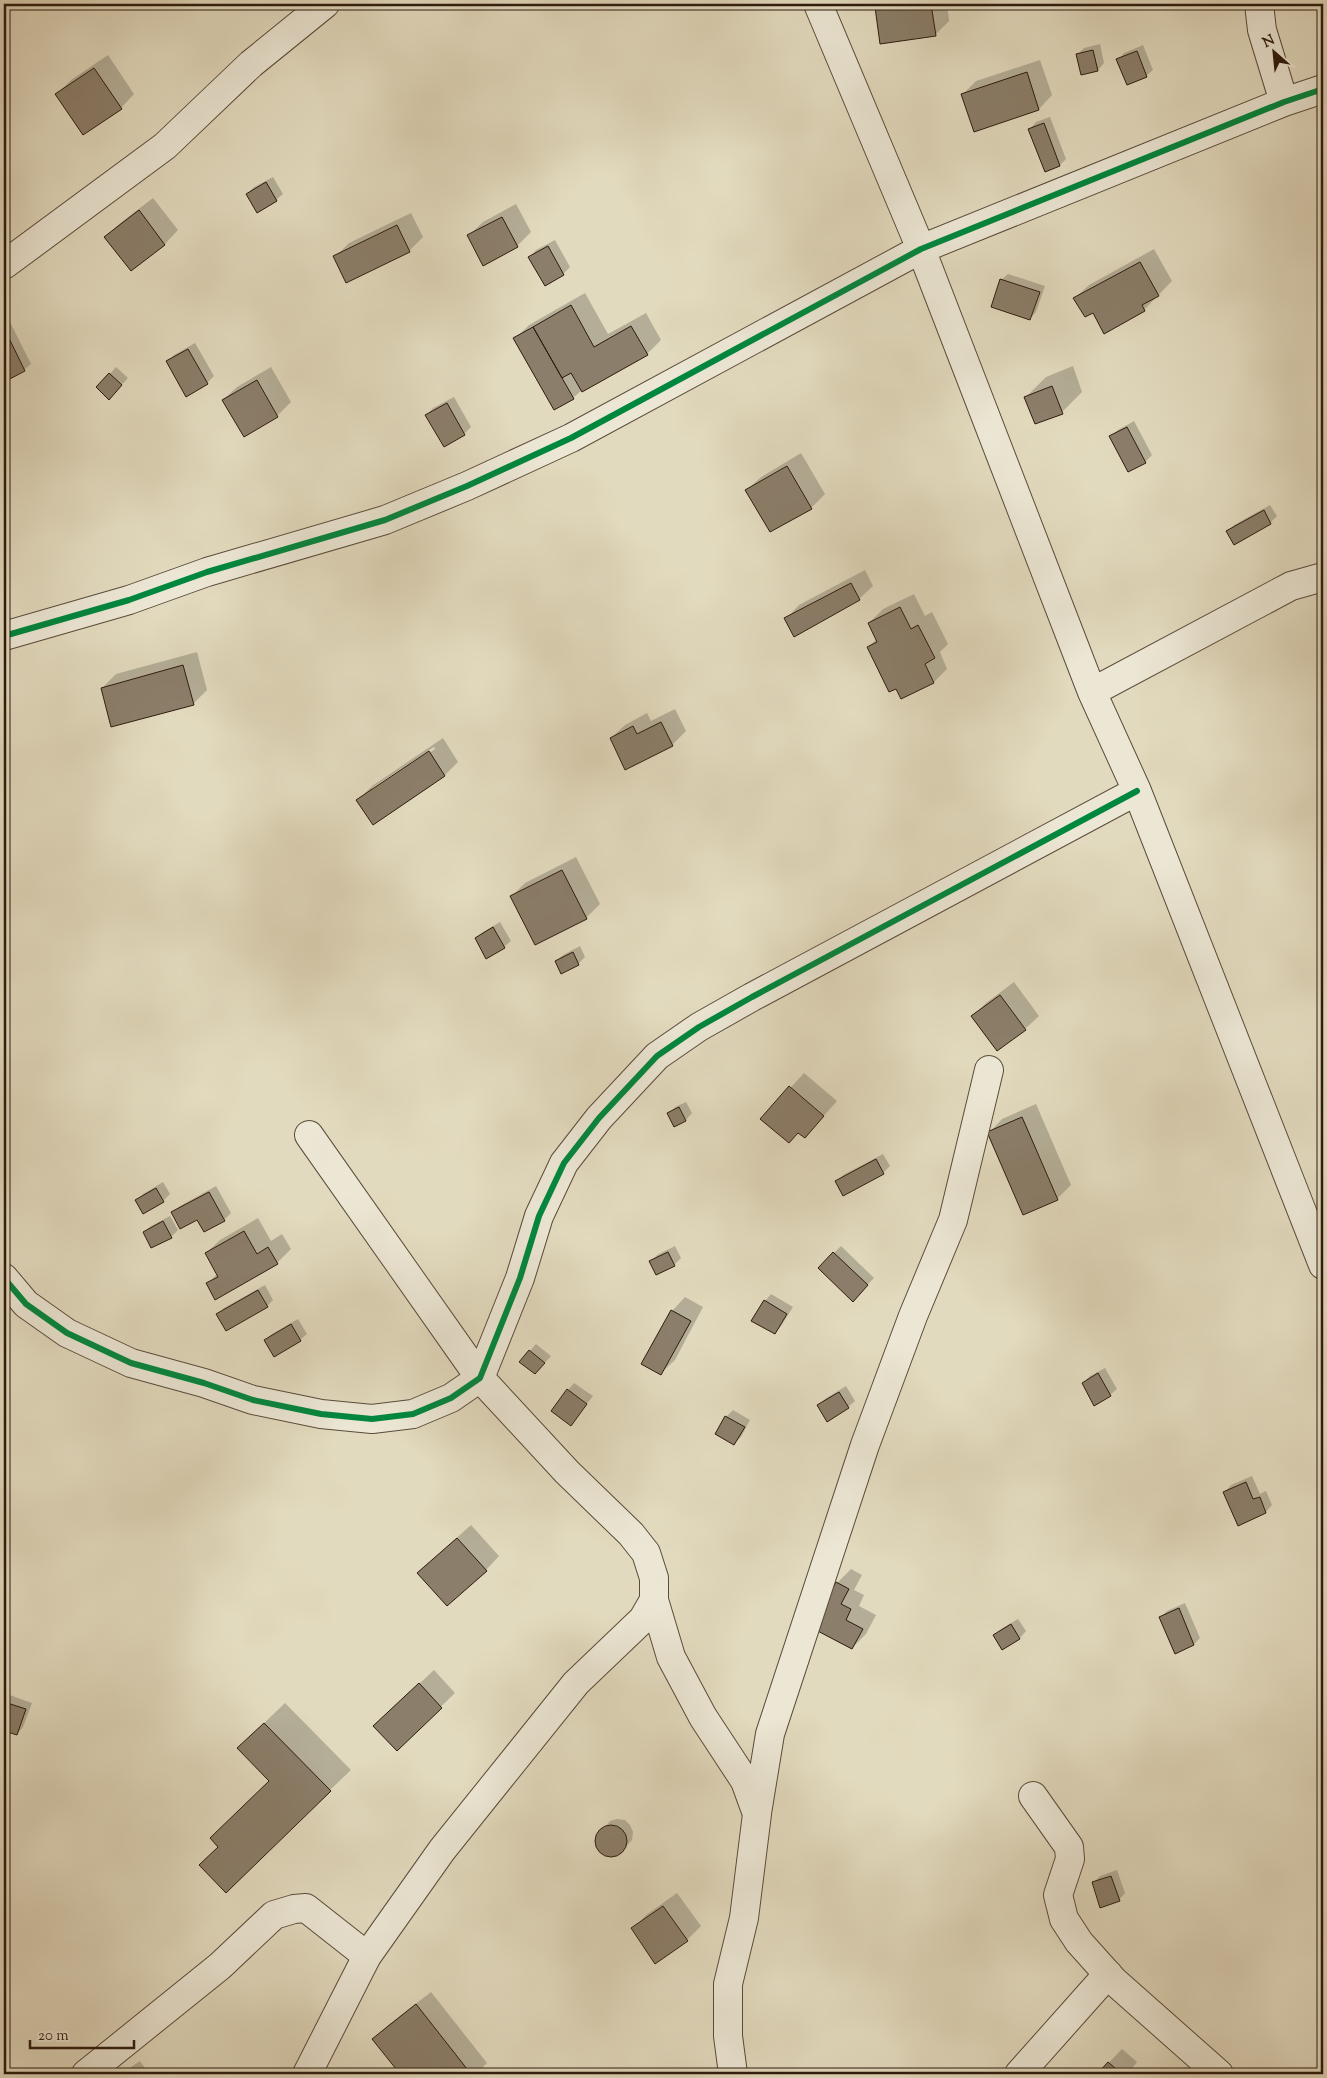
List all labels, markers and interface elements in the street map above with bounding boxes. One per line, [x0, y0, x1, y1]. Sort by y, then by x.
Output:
north arrow [1250, 28, 1300, 78]
text: N [1259, 31, 1279, 54]
scale bar [30, 2018, 134, 2050]
text: 20 m [38, 2026, 69, 2047]

